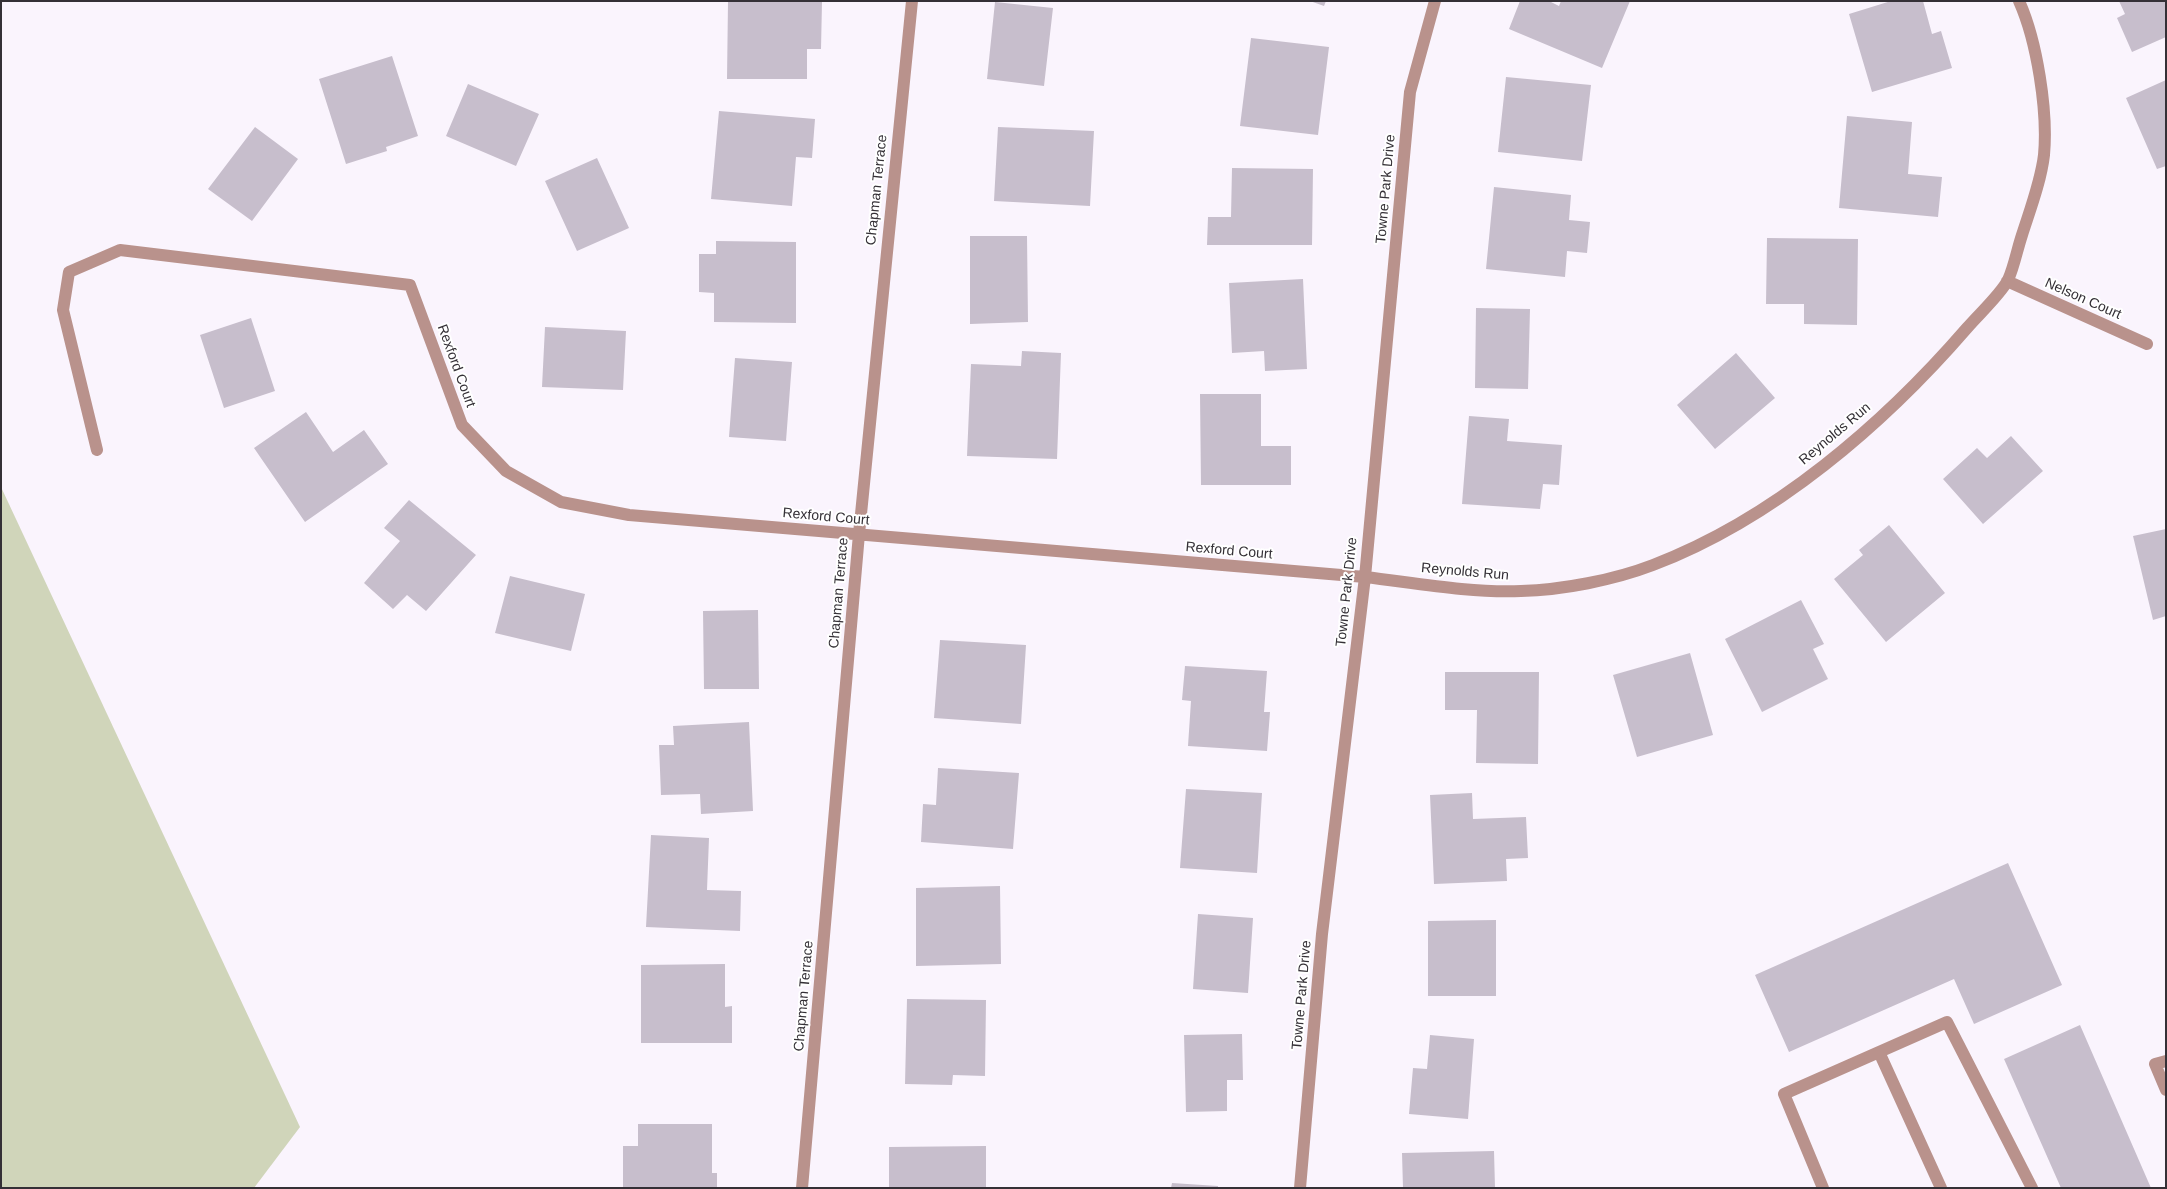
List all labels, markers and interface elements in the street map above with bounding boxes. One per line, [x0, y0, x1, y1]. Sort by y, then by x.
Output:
street label: Chapman Terrace [863, 134, 891, 246]
street label: Towne Park Drive [1373, 134, 1399, 244]
street label: Nelson Court [2042, 275, 2124, 323]
street label: Rexford Court [433, 322, 479, 410]
street label: Reynolds Run [1796, 399, 1874, 469]
street label: Rexford Court [782, 505, 870, 529]
street label: Chapman Terrace [826, 537, 852, 649]
street label: Towne Park Drive [1333, 537, 1361, 647]
street label: Rexford Court [1185, 539, 1273, 563]
street label: Reynolds Run [1420, 560, 1510, 584]
street label: Chapman Terrace [791, 940, 817, 1052]
street label: Towne Park Drive [1289, 940, 1315, 1050]

